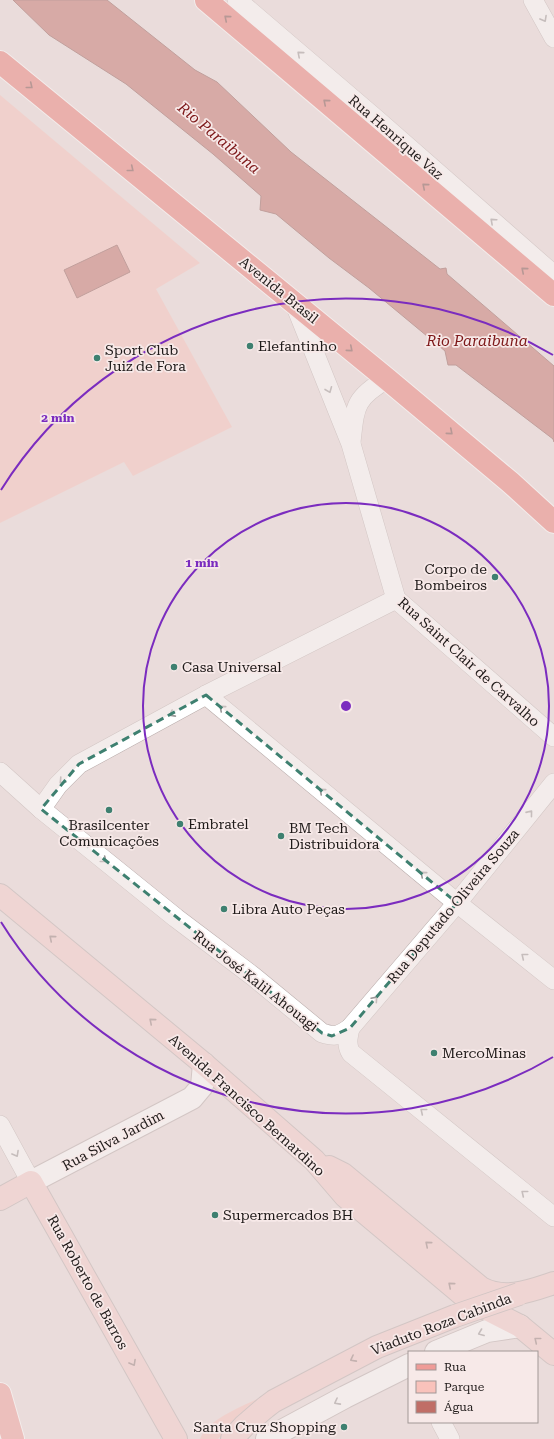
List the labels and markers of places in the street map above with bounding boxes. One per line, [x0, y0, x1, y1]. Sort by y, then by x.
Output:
place label: Elefantinho [258, 338, 337, 354]
marker: Elefantinho [245, 341, 255, 351]
place label: Sport Club Juiz de Fora [105, 342, 186, 374]
marker: Sport Club Juiz de Fora [92, 353, 102, 363]
place label: Corpo de Bombeiros [414, 561, 487, 593]
marker: Corpo de Bombeiros [490, 572, 500, 582]
place label: Casa Universal [182, 659, 282, 675]
marker: Casa Universal [169, 662, 179, 672]
centre of rings [339, 699, 353, 713]
marker: Brasilcenter Comunicações [104, 805, 114, 815]
place label: Embratel [188, 816, 249, 832]
place label: Brasilcenter Comunicações [59, 817, 159, 849]
marker: Embratel [175, 819, 185, 829]
place label: BM Tech Distribuidora [289, 820, 380, 852]
marker: BM Tech Distribuidora [276, 831, 286, 841]
place label: Libra Auto Peças [232, 901, 345, 917]
marker: Libra Auto Peças [219, 904, 229, 914]
place label: MercoMinas [442, 1045, 526, 1061]
marker: MercoMinas [429, 1048, 439, 1058]
place label: Supermercados BH [223, 1207, 354, 1223]
marker: Supermercados BH [210, 1210, 220, 1220]
place label: Santa Cruz Shopping [193, 1419, 336, 1435]
marker: Santa Cruz Shopping [339, 1422, 349, 1432]

